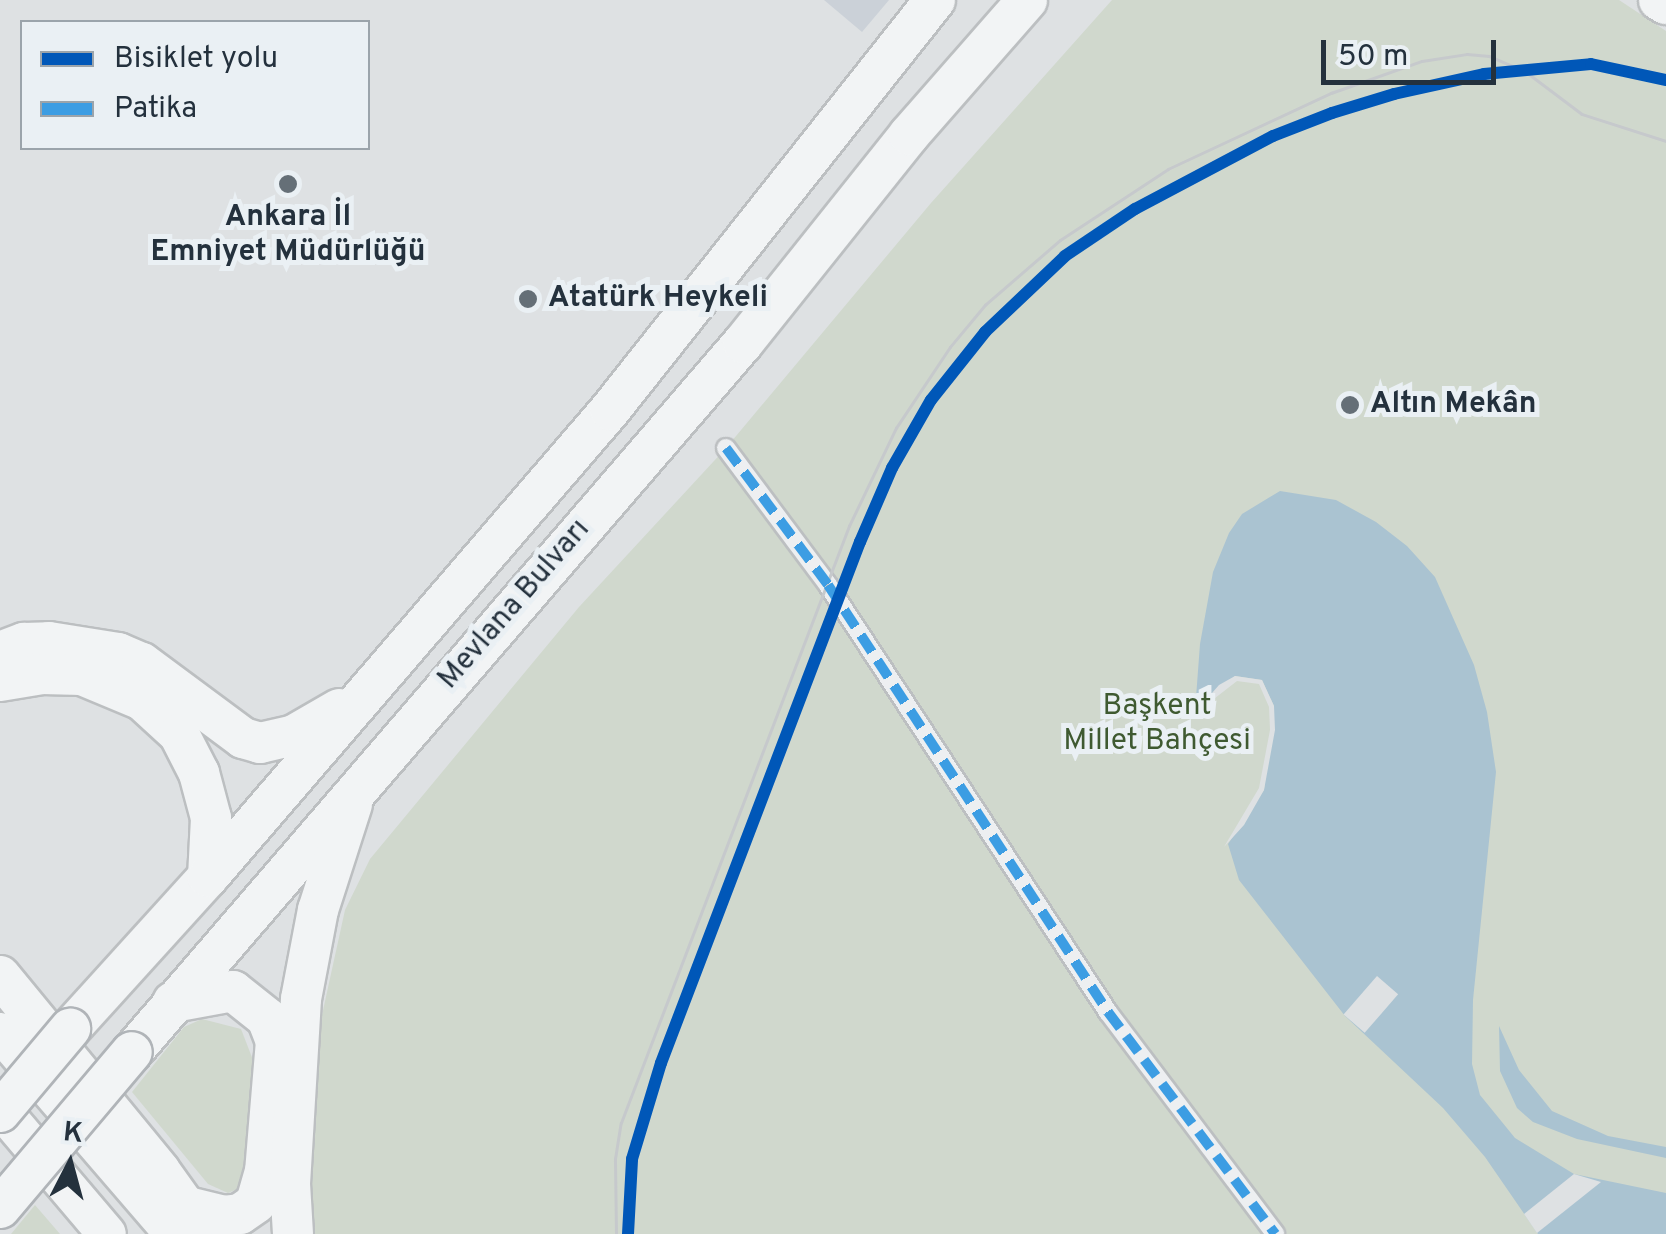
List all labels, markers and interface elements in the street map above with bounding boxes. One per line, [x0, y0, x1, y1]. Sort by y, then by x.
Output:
legend [20, 20, 370, 150]
scale bar [1326, 20, 1501, 82]
text: 50 m [1338, 39, 1408, 76]
text: Bisiklet yolu [114, 41, 278, 78]
text: Patika [114, 91, 197, 128]
marker: Ankara İl Emniyet Müdürlüğü [277, 173, 299, 195]
place label: Ankara İl Emniyet Müdürlüğü [151, 200, 425, 270]
place label: Atatürk Heykeli [548, 281, 768, 317]
marker: Atatürk Heykeli [517, 288, 539, 310]
place label: Altın Mekân [1370, 387, 1536, 423]
marker: Altın Mekân [1339, 394, 1361, 416]
street label: Mevlana Bulvarı [431, 513, 599, 697]
park label: Başkent Millet Bahçesi [1063, 689, 1251, 760]
north arrow [20, 1114, 120, 1214]
text: K [61, 1115, 85, 1153]

